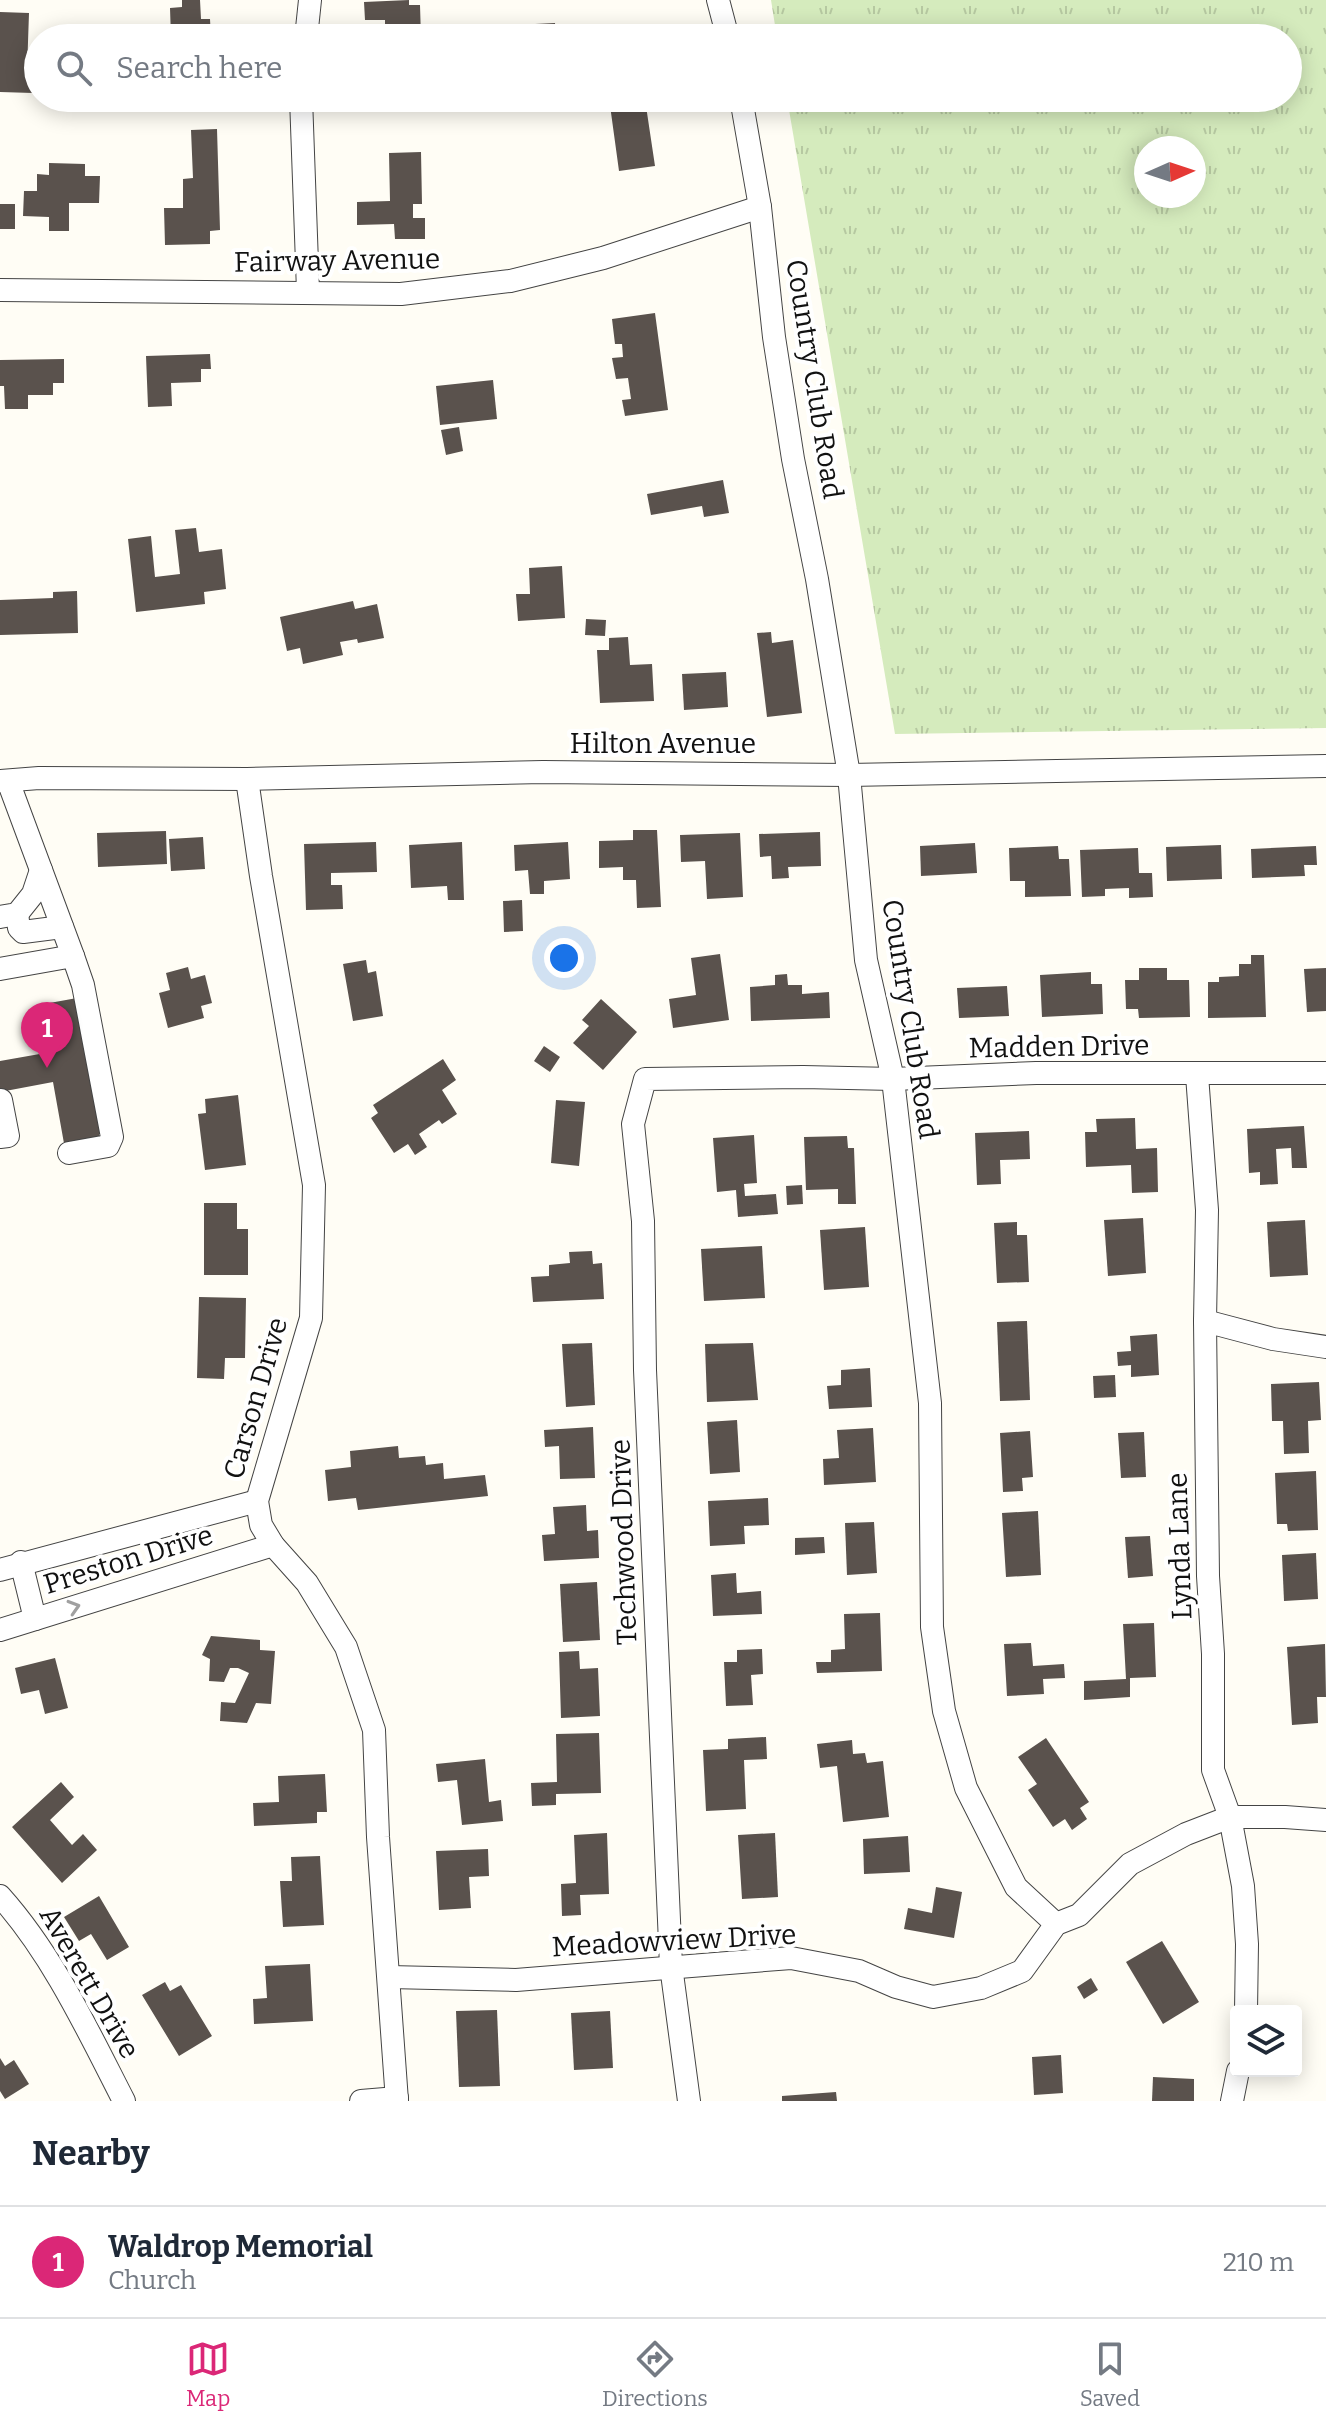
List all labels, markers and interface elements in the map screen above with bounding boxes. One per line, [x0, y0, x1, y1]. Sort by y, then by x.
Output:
search box [24, 24, 1302, 112]
icon: search [52, 46, 96, 90]
text: Search here [116, 50, 283, 86]
north arrow [1134, 136, 1206, 208]
street label: Fairway Avenue [234, 242, 440, 279]
street label: Country Club Road [779, 257, 850, 501]
street label: Hilton Avenue [570, 727, 756, 760]
street label: Country Club Road [875, 897, 946, 1141]
your location [544, 938, 584, 978]
pin: 1 [21, 1002, 73, 1068]
street label: Madden Drive [968, 1028, 1150, 1065]
street label: Carson Drive [217, 1314, 294, 1483]
street label: Techwood Drive [603, 1438, 644, 1646]
street label: Lynda Lane [1160, 1472, 1199, 1620]
street label: Preston Drive [40, 1518, 217, 1601]
one-way arrow [67, 1600, 81, 1616]
street label: Averett Drive [33, 1900, 146, 2064]
street label: Meadowview Drive [551, 1918, 797, 1963]
map controls [1230, 2005, 1302, 2077]
button: layers [1230, 2005, 1302, 2077]
text: Nearby [32, 2133, 150, 2174]
text: Waldrop Memorial [108, 2229, 373, 2265]
text: 1 [52, 2247, 64, 2278]
text: 210 m [1223, 2247, 1294, 2278]
text: Church [108, 2265, 196, 2296]
tab: Map [186, 2337, 230, 2412]
tab: Directions [602, 2337, 708, 2412]
tab: Saved [1080, 2337, 1140, 2412]

